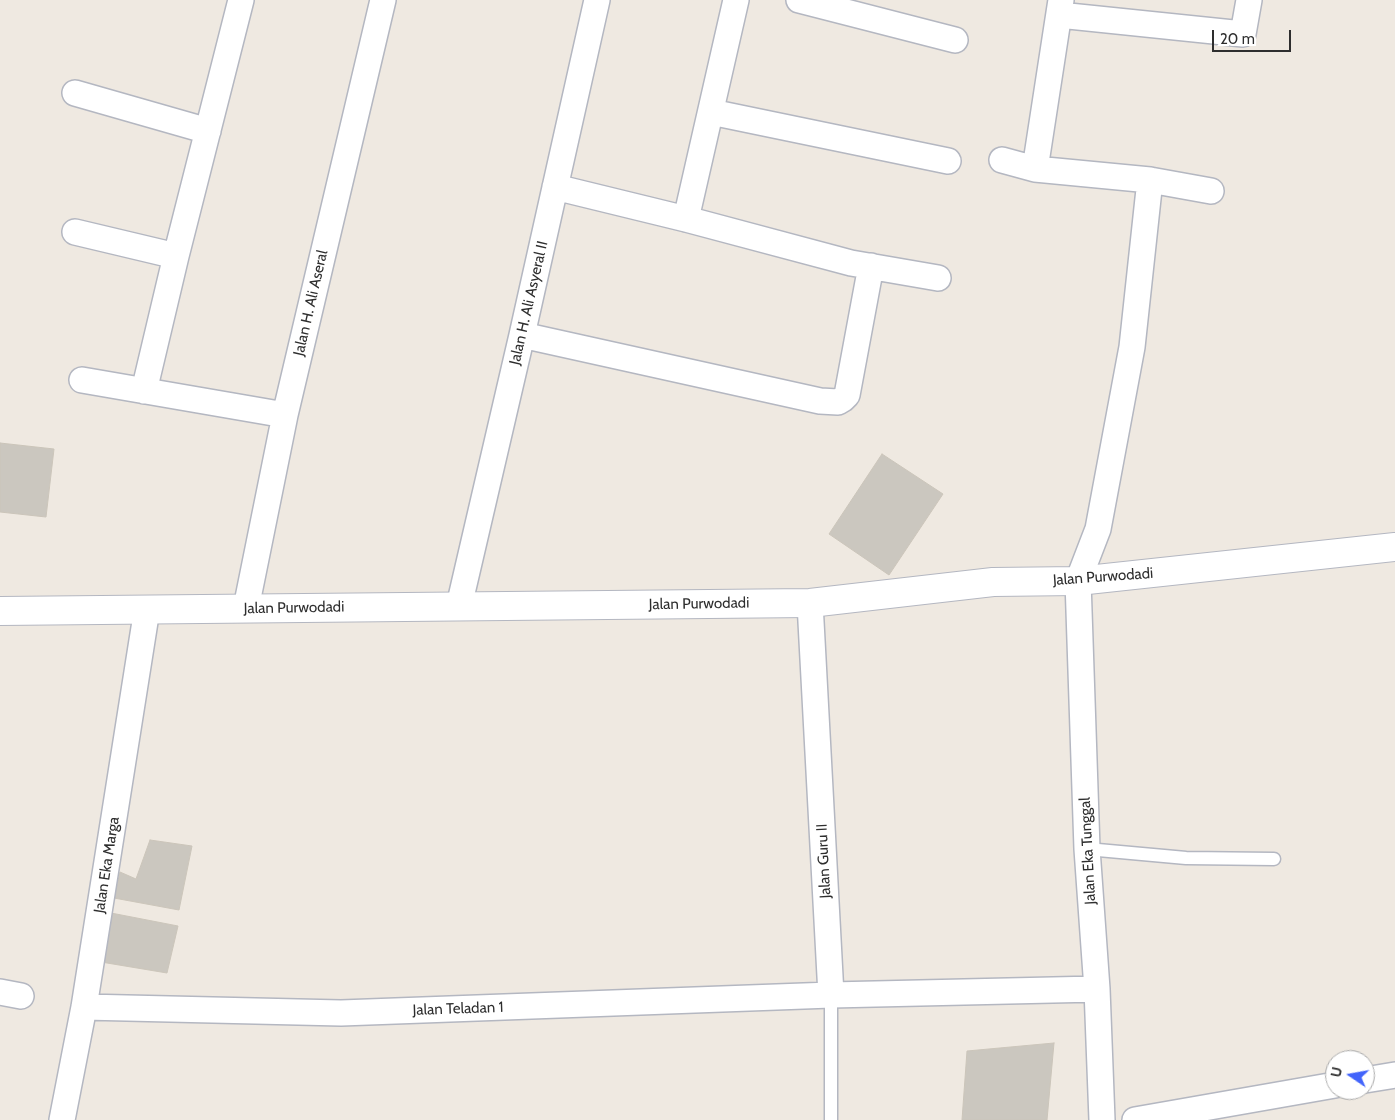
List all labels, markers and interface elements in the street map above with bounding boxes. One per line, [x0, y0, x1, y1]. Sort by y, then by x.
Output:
scale bar [1215, 20, 1294, 52]
text: 20 m [1220, 30, 1255, 48]
street label: Jalan H. Ali Asyeral II [506, 239, 552, 367]
street label: Jalan H. Ali Aseral [290, 248, 332, 358]
street label: Jalan Purwodadi [1052, 565, 1154, 589]
street label: Jalan Purwodadi [649, 594, 749, 614]
street label: Jalan Purwodadi [244, 598, 344, 618]
street label: Jalan Eka Tunggal [1076, 797, 1100, 905]
street label: Jalan Eka Marga [90, 815, 124, 915]
street label: Jalan Guru II [813, 823, 835, 899]
street label: Jalan Teladan 1 [412, 998, 504, 1020]
north arrow [1325, 1050, 1375, 1100]
text: U [1326, 1065, 1346, 1079]

